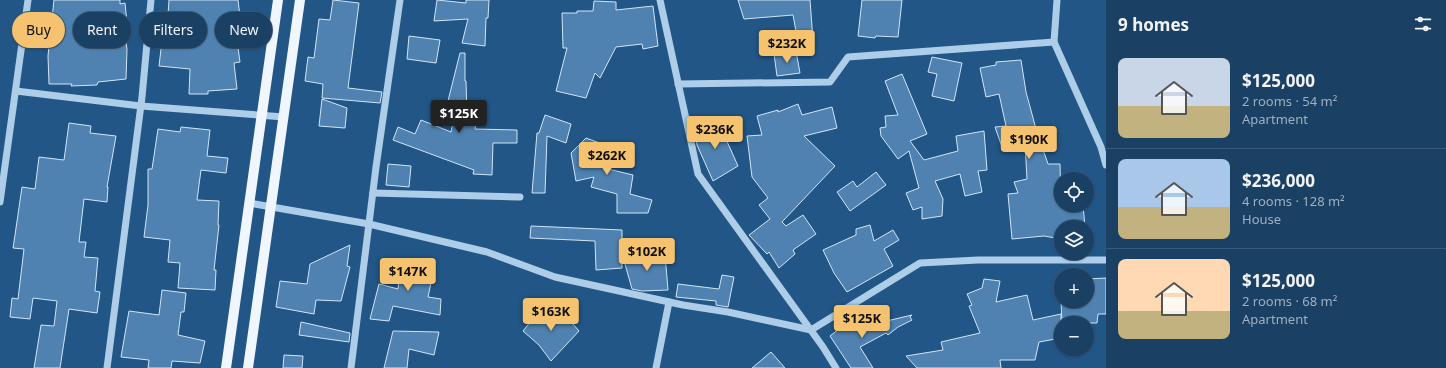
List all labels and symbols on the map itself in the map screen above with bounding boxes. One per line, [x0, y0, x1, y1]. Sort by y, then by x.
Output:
pin: $232K [759, 30, 815, 64]
pin: $125K [431, 100, 487, 134]
pin: $236K [687, 116, 743, 150]
pin: $190K [1001, 126, 1057, 160]
pin: $262K [579, 142, 635, 176]
pin: $102K [619, 238, 675, 272]
pin: $147K [380, 258, 436, 292]
pin: $163K [523, 298, 579, 332]
pin: $125K [834, 305, 890, 339]

